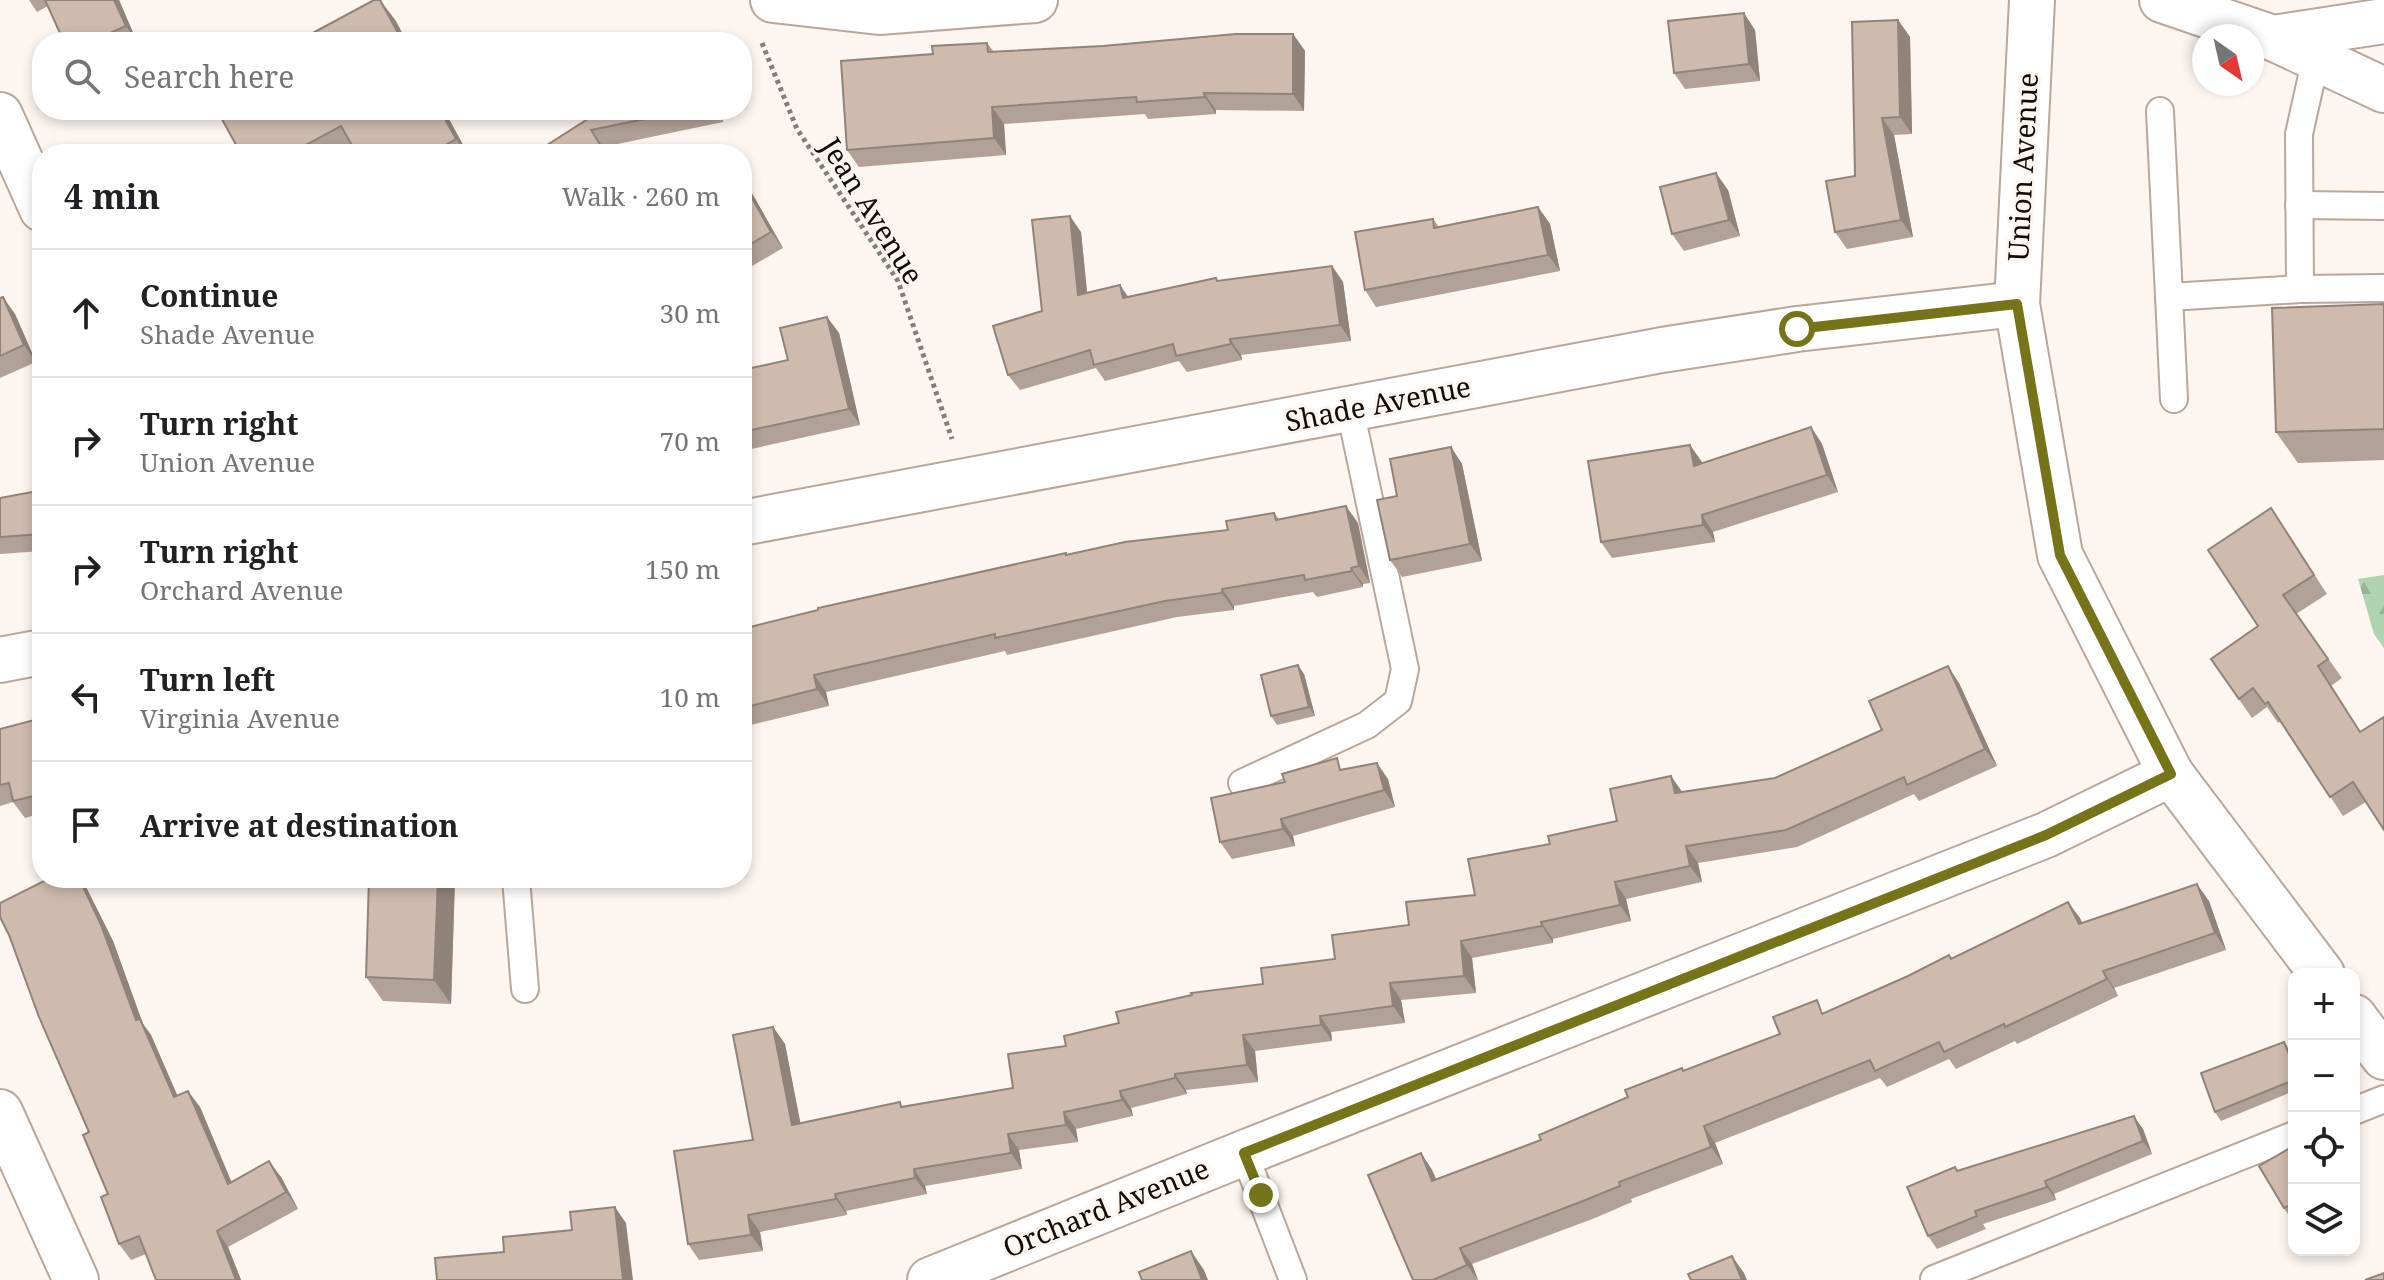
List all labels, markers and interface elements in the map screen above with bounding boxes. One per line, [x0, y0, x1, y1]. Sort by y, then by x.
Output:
north arrow [2192, 24, 2264, 96]
search box [32, 32, 752, 120]
icon: search [60, 54, 104, 98]
text: Search here [124, 56, 294, 97]
street label: Union Avenue [1998, 72, 2046, 262]
street label: Jean Avenue [812, 129, 933, 291]
text: 4 min [64, 173, 160, 219]
text: Walk · 260 m [562, 178, 720, 214]
text: Continue [140, 275, 278, 316]
icon: ahead [64, 291, 108, 335]
text: 30 m [660, 295, 720, 331]
route start [1779, 311, 1815, 347]
text: Shade Avenue [140, 316, 315, 352]
street label: Shade Avenue [1282, 366, 1474, 440]
text: Turn right [140, 403, 298, 444]
icon: right [64, 419, 108, 463]
text: 70 m [660, 423, 720, 459]
text: Union Avenue [140, 444, 315, 480]
text: Turn right [140, 531, 298, 572]
icon: right [64, 547, 108, 591]
text: 150 m [645, 551, 720, 587]
text: Orchard Avenue [140, 572, 343, 608]
text: Turn left [140, 659, 275, 700]
icon: left [64, 675, 108, 719]
text: 10 m [660, 679, 720, 715]
text: Virginia Avenue [140, 700, 340, 736]
icon: arrive [64, 803, 108, 847]
text: Arrive at destination [140, 805, 459, 846]
map controls [2288, 968, 2360, 1256]
button: + [2288, 968, 2360, 1040]
button: − [2288, 1040, 2360, 1112]
button: locate [2288, 1112, 2360, 1184]
street label: Orchard Avenue [997, 1148, 1214, 1266]
route end [1243, 1177, 1279, 1213]
button: layers [2288, 1184, 2360, 1256]

